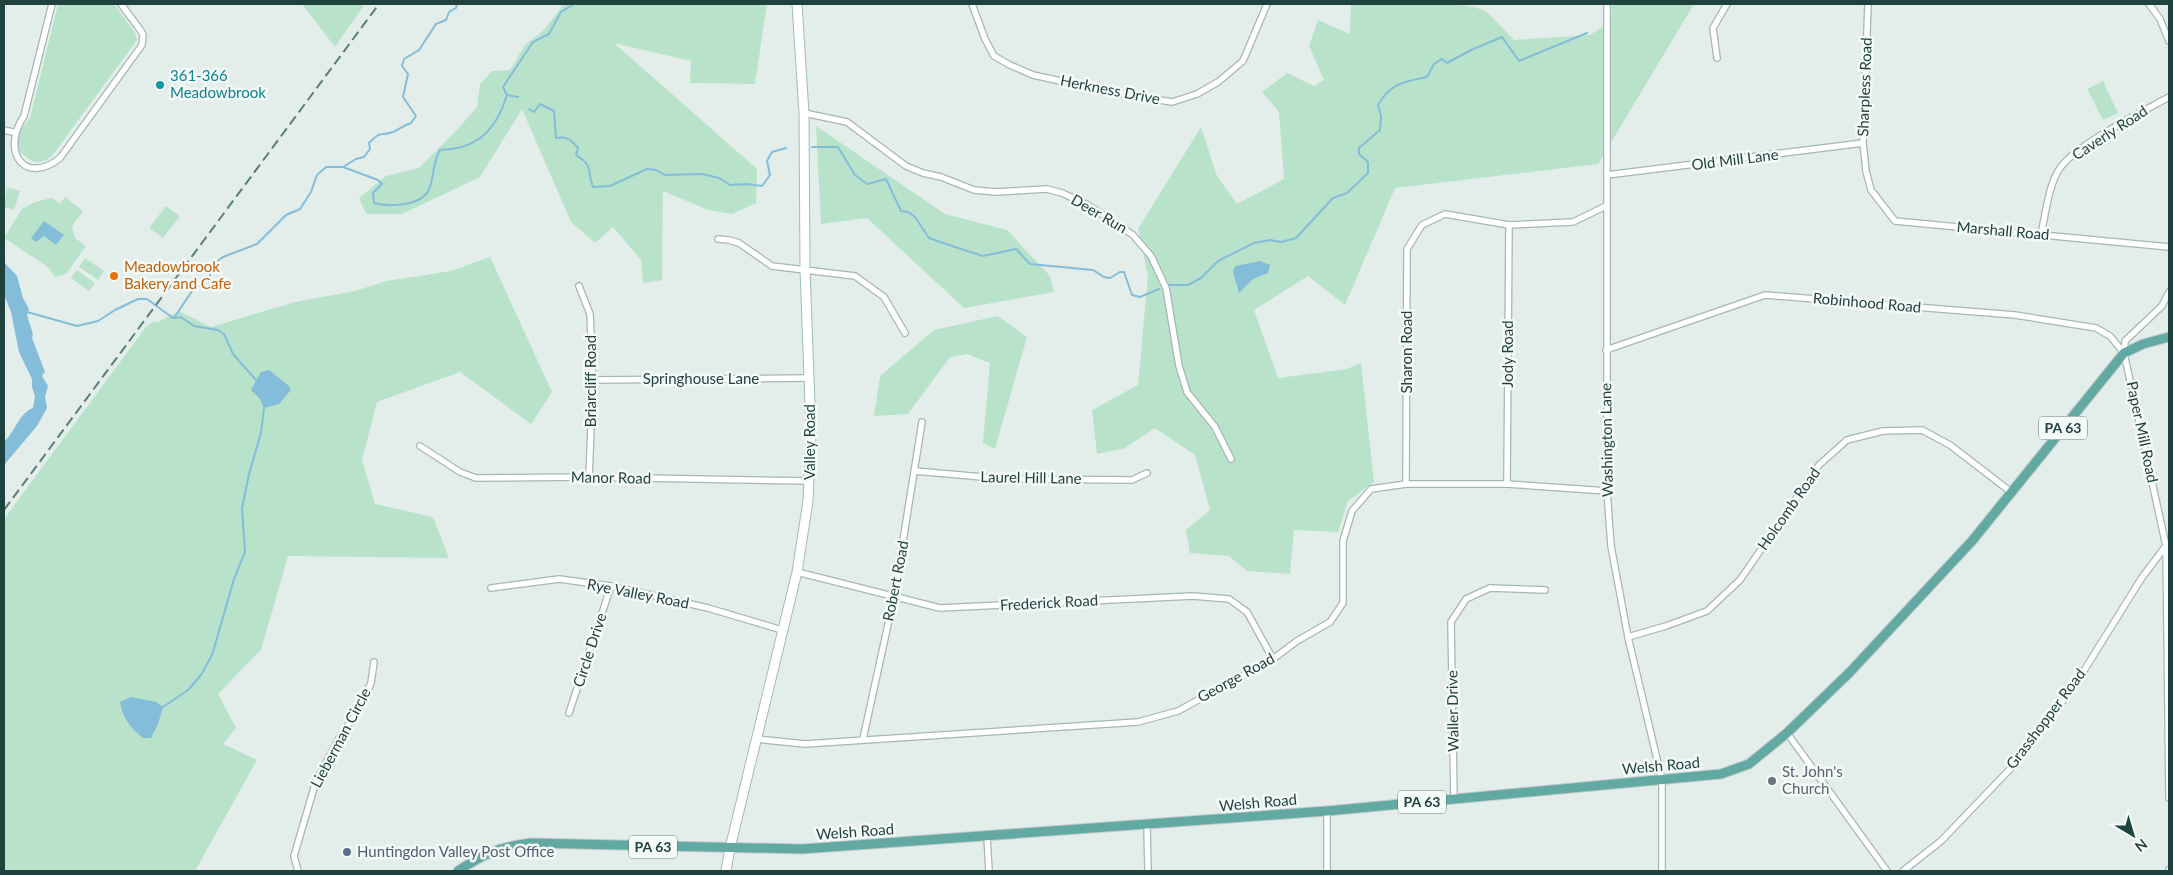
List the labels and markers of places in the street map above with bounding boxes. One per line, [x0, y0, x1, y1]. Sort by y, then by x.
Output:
place label: 361-366 Meadowbrook [170, 66, 266, 101]
marker: 361-366 Meadowbrook [154, 79, 166, 91]
place label: Meadowbrook Bakery and Cafe [124, 257, 231, 292]
marker: Meadowbrook Bakery and Cafe [108, 270, 120, 282]
place label: St. John's Church [1782, 762, 1843, 797]
marker: St. John's Church [1766, 775, 1778, 787]
place label: Huntingdon Valley Post Office [357, 842, 554, 860]
marker: Huntingdon Valley Post Office [341, 846, 353, 858]

